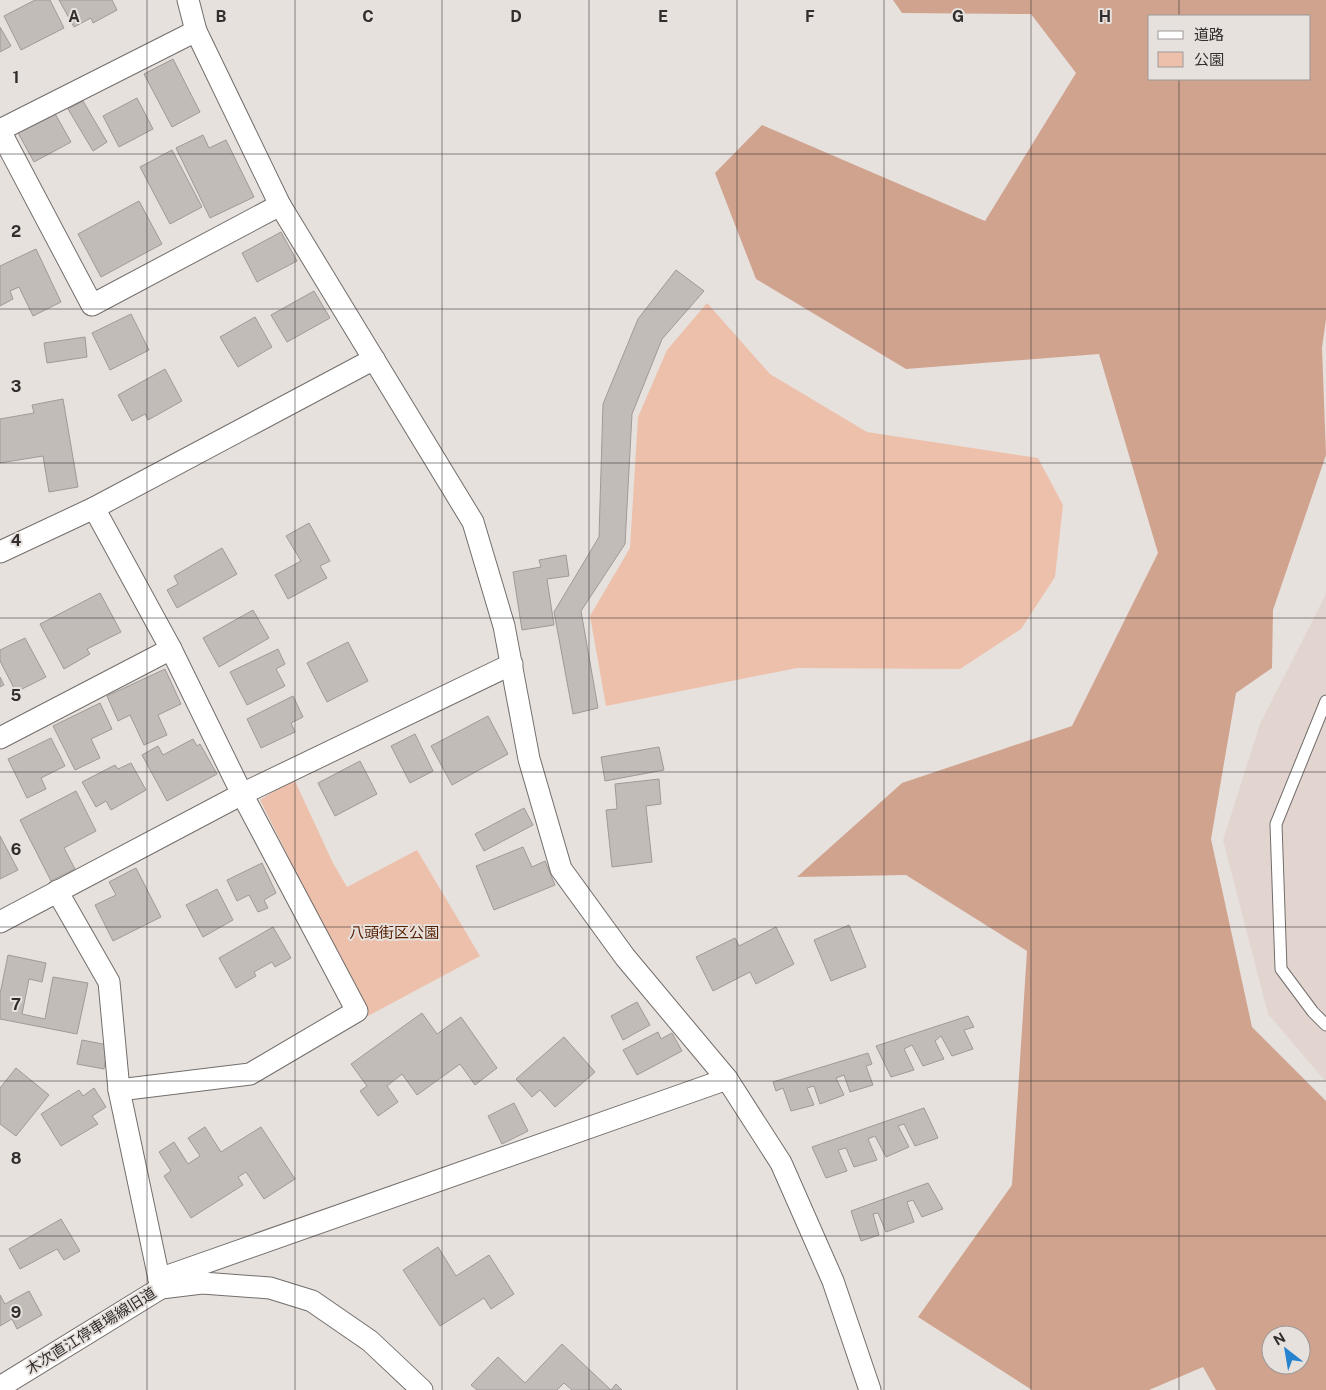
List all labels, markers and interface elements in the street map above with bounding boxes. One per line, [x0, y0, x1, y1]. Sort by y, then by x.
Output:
text: A [68, 7, 80, 26]
text: B [216, 7, 227, 26]
text: C [362, 7, 374, 26]
text: D [510, 7, 522, 26]
text: E [658, 7, 668, 26]
text: F [805, 7, 815, 26]
text: G [952, 7, 964, 26]
text: H [1099, 7, 1111, 26]
legend [1148, 15, 1311, 80]
text: 道路 [1194, 26, 1224, 43]
text: 公園 [1194, 51, 1224, 68]
text: 1 [13, 68, 19, 87]
text: 2 [11, 222, 21, 241]
text: 3 [11, 377, 21, 396]
text: 4 [11, 531, 22, 550]
text: 5 [11, 686, 22, 705]
text: 6 [11, 840, 21, 859]
park label: 八頭街区公園 [349, 924, 439, 941]
text: 7 [11, 995, 21, 1014]
text: 8 [11, 1149, 22, 1168]
street label: 木次直江停車場線旧道 [23, 1284, 159, 1378]
text: 9 [11, 1303, 21, 1322]
north arrow [1261, 1325, 1311, 1375]
text: N [1270, 1329, 1288, 1349]

